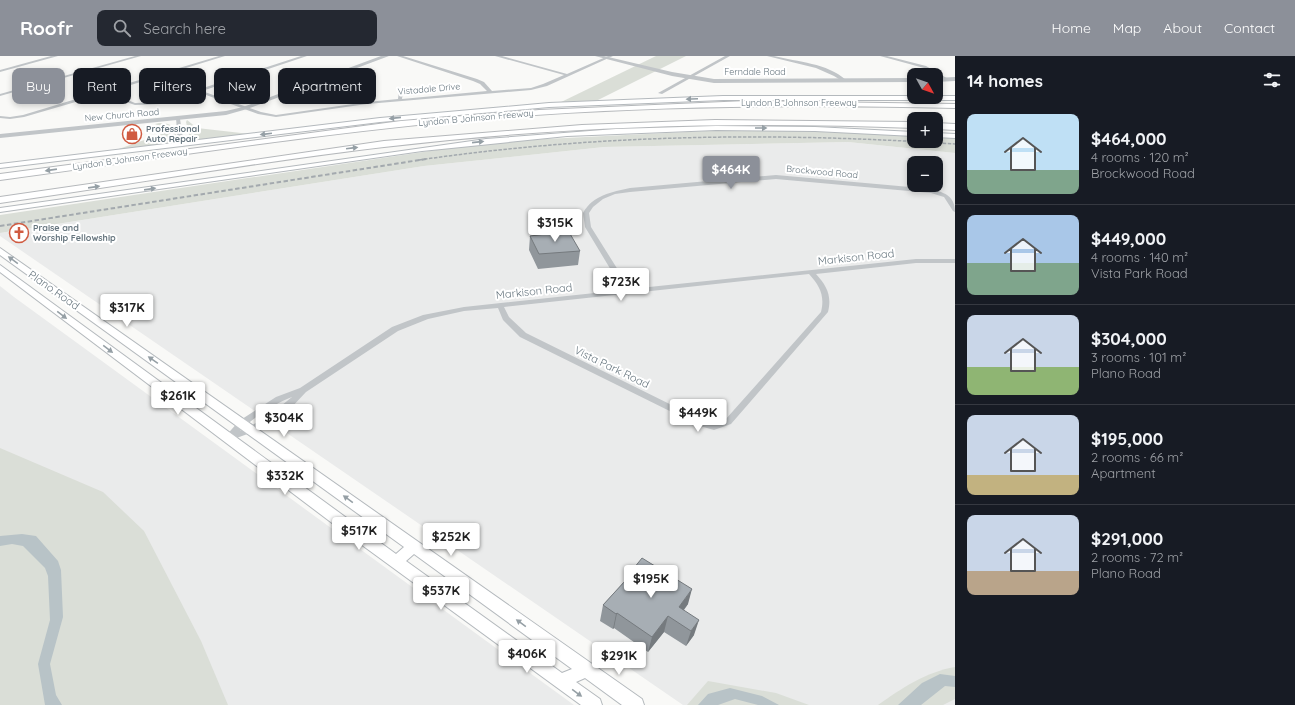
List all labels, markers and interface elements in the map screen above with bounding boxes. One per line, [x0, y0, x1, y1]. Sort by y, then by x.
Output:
search box [97, 10, 377, 46]
text: Roofr [20, 16, 73, 40]
icon: search [111, 17, 133, 39]
text: Search here [143, 19, 226, 38]
text: Home [1052, 19, 1091, 37]
text: Map [1113, 19, 1141, 37]
text: About [1163, 19, 1202, 37]
text: Contact [1224, 19, 1275, 37]
street label: Ferndale Road [724, 66, 786, 77]
chip: Buy [12, 68, 65, 104]
chip: Rent [73, 68, 131, 104]
chip: Filters [139, 68, 206, 104]
chip: New [214, 68, 270, 104]
chip: Apartment [278, 68, 376, 104]
north arrow [907, 68, 943, 104]
map controls [907, 68, 943, 192]
icon: filters [1261, 69, 1283, 91]
text: 14 homes [967, 70, 1043, 91]
street label: Vistadale Drive [397, 80, 461, 97]
one-way arrow [685, 96, 698, 102]
street label: Lyndon B Johnson Freeway [741, 97, 857, 108]
street label: New Church Road [84, 106, 160, 123]
street label: Lyndon B Johnson Freeway [418, 107, 534, 128]
button: + [907, 112, 943, 148]
one-way arrow [389, 115, 401, 121]
shop icon: Professional Auto Repair [121, 123, 143, 145]
place label: Professional Auto Repair [146, 123, 200, 144]
one-way arrow [755, 125, 768, 131]
text: $464,000 [1091, 128, 1167, 149]
icon: home [999, 130, 1047, 178]
one-way arrow [260, 131, 272, 137]
one-way arrow [472, 139, 484, 145]
street label: Lyndon B Johnson Freeway [72, 145, 188, 172]
one-way arrow [346, 145, 358, 151]
text: 4 rooms · 120 m² [1091, 149, 1189, 165]
pin: $464K [703, 156, 759, 190]
button: − [907, 156, 943, 192]
text: $464K [712, 161, 750, 177]
street label: Brockwood Road [786, 163, 858, 180]
text: Brockwood Road [1091, 165, 1195, 181]
one-way arrow [44, 167, 57, 173]
one-way arrow [88, 184, 100, 190]
one-way arrow [143, 186, 156, 192]
pin: $315K [527, 209, 583, 243]
text: $315K [537, 214, 573, 230]
church icon: Praise and Worship Fellowship [8, 222, 30, 244]
place label: Praise and Worship Fellowship [33, 222, 116, 243]
text: $449,000 [1091, 228, 1166, 249]
icon: home [999, 231, 1047, 279]
street label: Markison Road [817, 246, 895, 268]
text: 4 rooms · 140 m² [1091, 249, 1188, 265]
one-way arrow [7, 256, 18, 264]
text: Vista Park Road [1091, 265, 1188, 281]
street label: Plano Road [26, 267, 82, 313]
pin: $723K [593, 268, 649, 302]
text: $723K [602, 273, 640, 289]
street label: Markison Road [495, 280, 573, 302]
pin: $317K [99, 294, 155, 328]
text: $317K [109, 299, 145, 315]
one-way arrow [57, 311, 68, 319]
text: $304,000 [1091, 328, 1167, 349]
icon: home [999, 331, 1047, 379]
street label: Vista Park Road [572, 343, 652, 391]
one-way arrow [103, 345, 114, 353]
text: 3 rooms · 101 m² [1091, 349, 1186, 365]
one-way arrow [148, 356, 158, 364]
text: Plano Road [1091, 365, 1161, 381]
pin: $261K [150, 382, 206, 416]
text: $261K [160, 387, 196, 403]
pin: $449K [670, 399, 726, 433]
pin: $304K [256, 404, 312, 438]
text: $449K [679, 404, 717, 420]
text: $304K [265, 409, 303, 425]
text: $195,000 [1091, 428, 1163, 449]
icon: home [999, 431, 1047, 479]
text: 2 rooms · 66 m² [1091, 449, 1183, 465]
pin: $332K [257, 462, 313, 496]
text: Apartment [1091, 465, 1156, 481]
text: $332K [266, 467, 304, 483]
one-way arrow [343, 495, 353, 503]
pin: $517K [331, 517, 387, 551]
text: $517K [341, 522, 377, 538]
pin: $252K [423, 523, 479, 557]
text: $252K [432, 528, 470, 544]
text: $291,000 [1091, 528, 1163, 549]
icon: home [999, 531, 1047, 579]
text: 2 rooms · 72 m² [1091, 549, 1183, 565]
pin: $195K [623, 565, 679, 599]
text: Plano Road [1091, 565, 1161, 581]
text: $195K [633, 570, 669, 586]
pin: $537K [413, 577, 469, 611]
text: $537K [422, 582, 460, 598]
one-way arrow [515, 619, 526, 627]
pin: $406K [499, 640, 555, 674]
pin: $291K [591, 642, 647, 676]
text: $406K [507, 645, 547, 661]
text: $291K [601, 647, 637, 663]
one-way arrow [572, 689, 583, 697]

